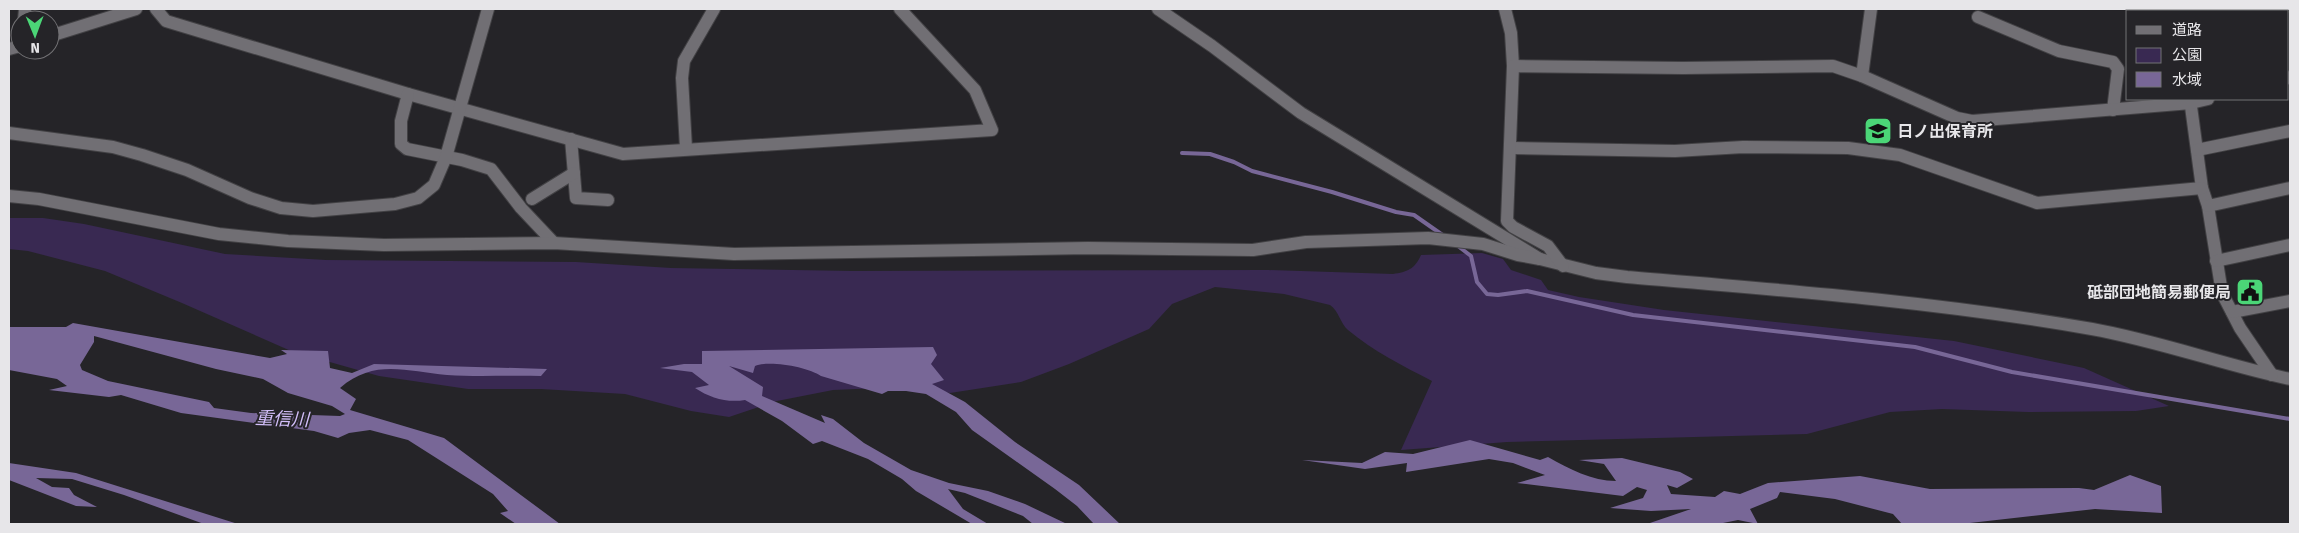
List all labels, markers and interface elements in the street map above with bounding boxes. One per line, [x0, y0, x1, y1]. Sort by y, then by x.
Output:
north arrow [10, 10, 60, 60]
legend [2126, 10, 2289, 100]
text: 道路 [2172, 21, 2202, 39]
text: N [30, 39, 40, 56]
text: 公園 [2172, 46, 2202, 64]
text: 水域 [2172, 71, 2202, 89]
school or university icon: 日ノ出保育所 [1863, 116, 1893, 146]
place label: 日ノ出保育所 [1897, 122, 1993, 141]
public building icon: 砥部団地簡易郵便局 [2235, 277, 2265, 307]
place label: 砥部団地簡易郵便局 [2087, 283, 2231, 302]
water label: 重信川 [255, 407, 311, 431]

